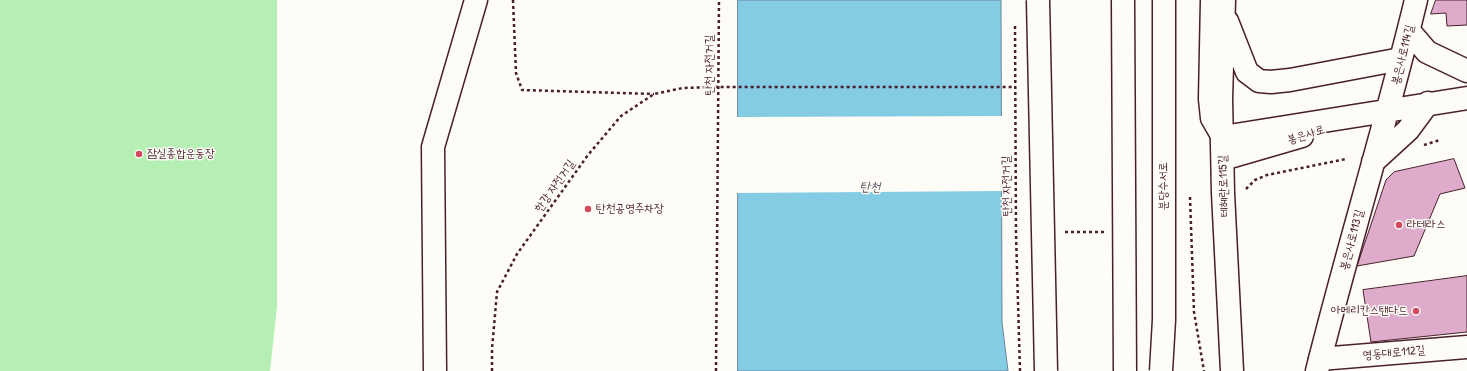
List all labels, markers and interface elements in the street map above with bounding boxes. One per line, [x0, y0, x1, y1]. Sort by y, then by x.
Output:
street label: 봉은사로114길 [1389, 23, 1417, 87]
street label: 탄천 자전거길 [703, 35, 717, 95]
street label: 봉은사로 [1285, 122, 1327, 148]
place label: 잠실종합운동장 [147, 147, 215, 161]
marker: 잠실종합운동장 [134, 149, 144, 159]
street label: 테헤란로115길 [1216, 155, 1232, 217]
street label: 탄천 자전거길 [999, 156, 1015, 216]
street label: 한강 자전거길 [532, 157, 578, 215]
street label: 분당수서로 [1157, 162, 1171, 210]
water label: 탄천 [860, 180, 880, 196]
place label: 탄천공영주차장 [596, 202, 664, 216]
marker: 탄천공영주차장 [583, 204, 593, 214]
street label: 봉은사로113길 [1337, 208, 1367, 272]
place label: 라테라스 [1407, 218, 1446, 232]
marker: 라테라스 [1394, 220, 1404, 230]
place label: 아메리칸스탠다드 [1331, 304, 1408, 318]
marker: 아메리칸스탠다드 [1411, 306, 1421, 316]
street label: 영동대로112길 [1362, 343, 1426, 363]

